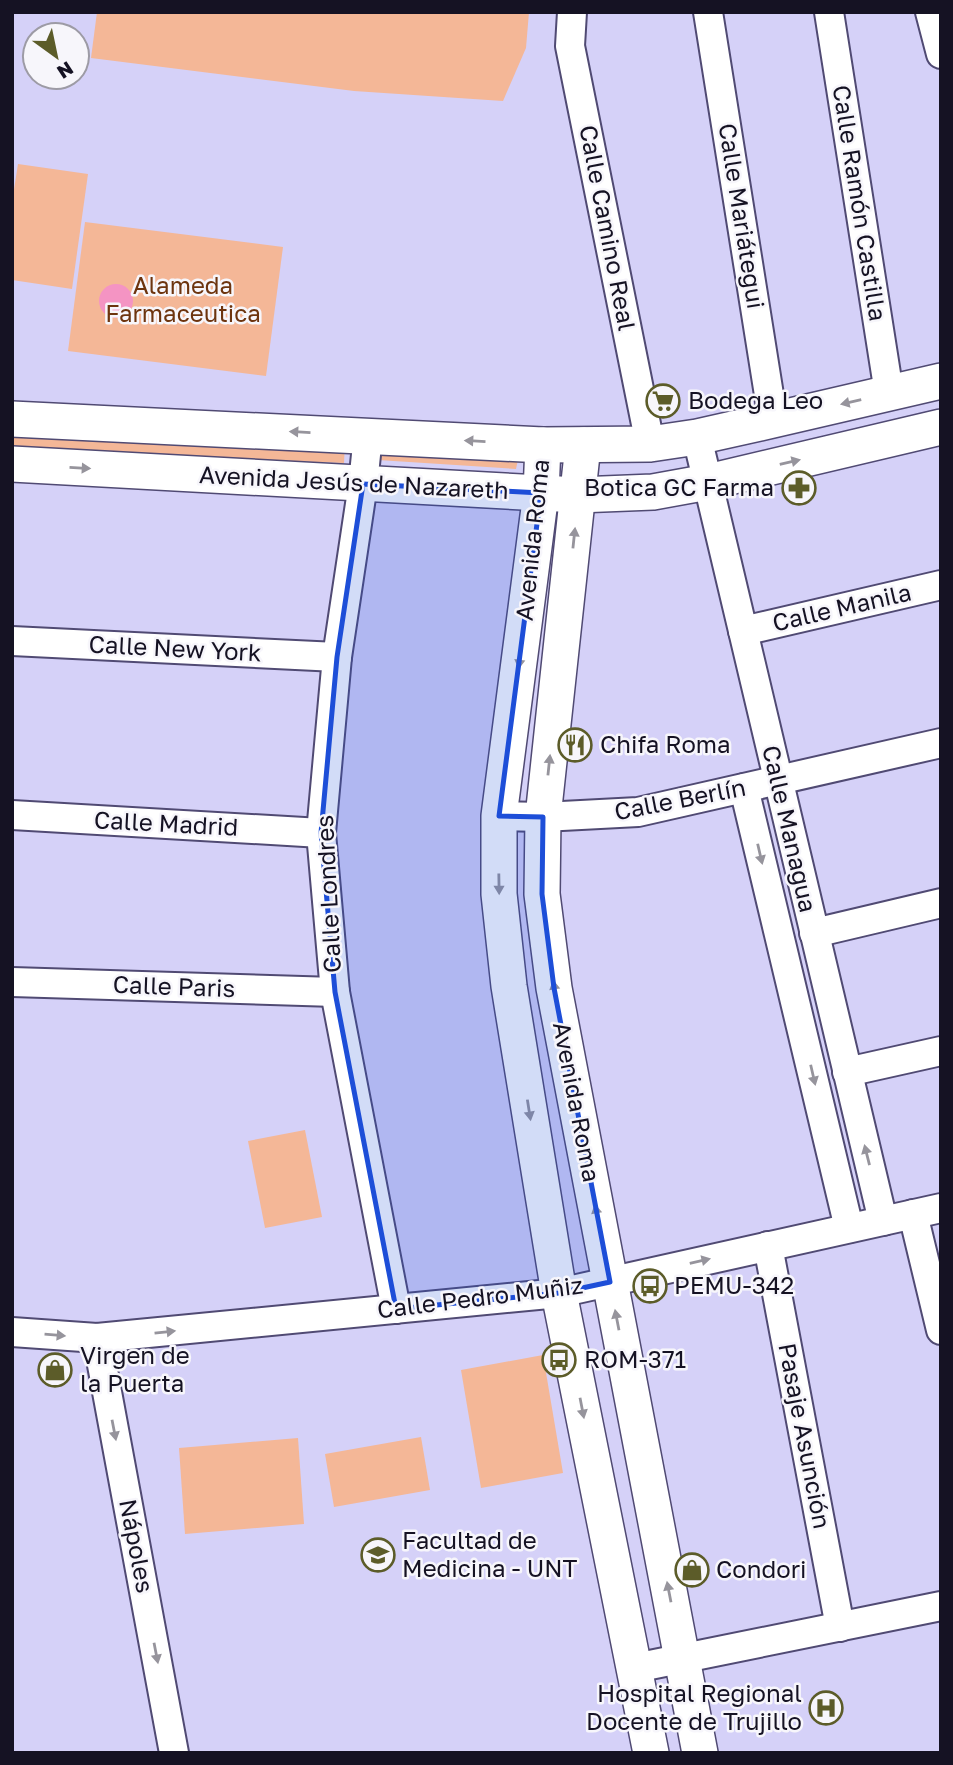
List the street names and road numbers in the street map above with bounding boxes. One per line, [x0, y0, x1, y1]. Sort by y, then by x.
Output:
street label: Calle Ramón Castilla [828, 83, 893, 323]
street label: Calle Mariátegui [713, 121, 771, 311]
street label: Calle Camino Real [574, 122, 643, 333]
street label: Avenida Roma [509, 458, 554, 622]
street label: Avenida Jesús de Nazareth [199, 459, 510, 504]
street label: Calle Manila [769, 576, 914, 637]
street label: Calle New York [88, 628, 262, 667]
street label: Calle Managua [757, 742, 824, 915]
street label: Calle Berlín [612, 772, 748, 825]
street label: Calle Madrid [93, 804, 239, 841]
street label: Calle Londres [309, 814, 346, 974]
street label: Calle Paris [112, 969, 236, 1002]
street label: Avenida Roma [548, 1019, 607, 1184]
street label: Calle Pedro Muñiz [375, 1269, 584, 1324]
street label: Pasaje Asunción [773, 1341, 838, 1531]
street label: Nápoles [114, 1496, 161, 1595]

